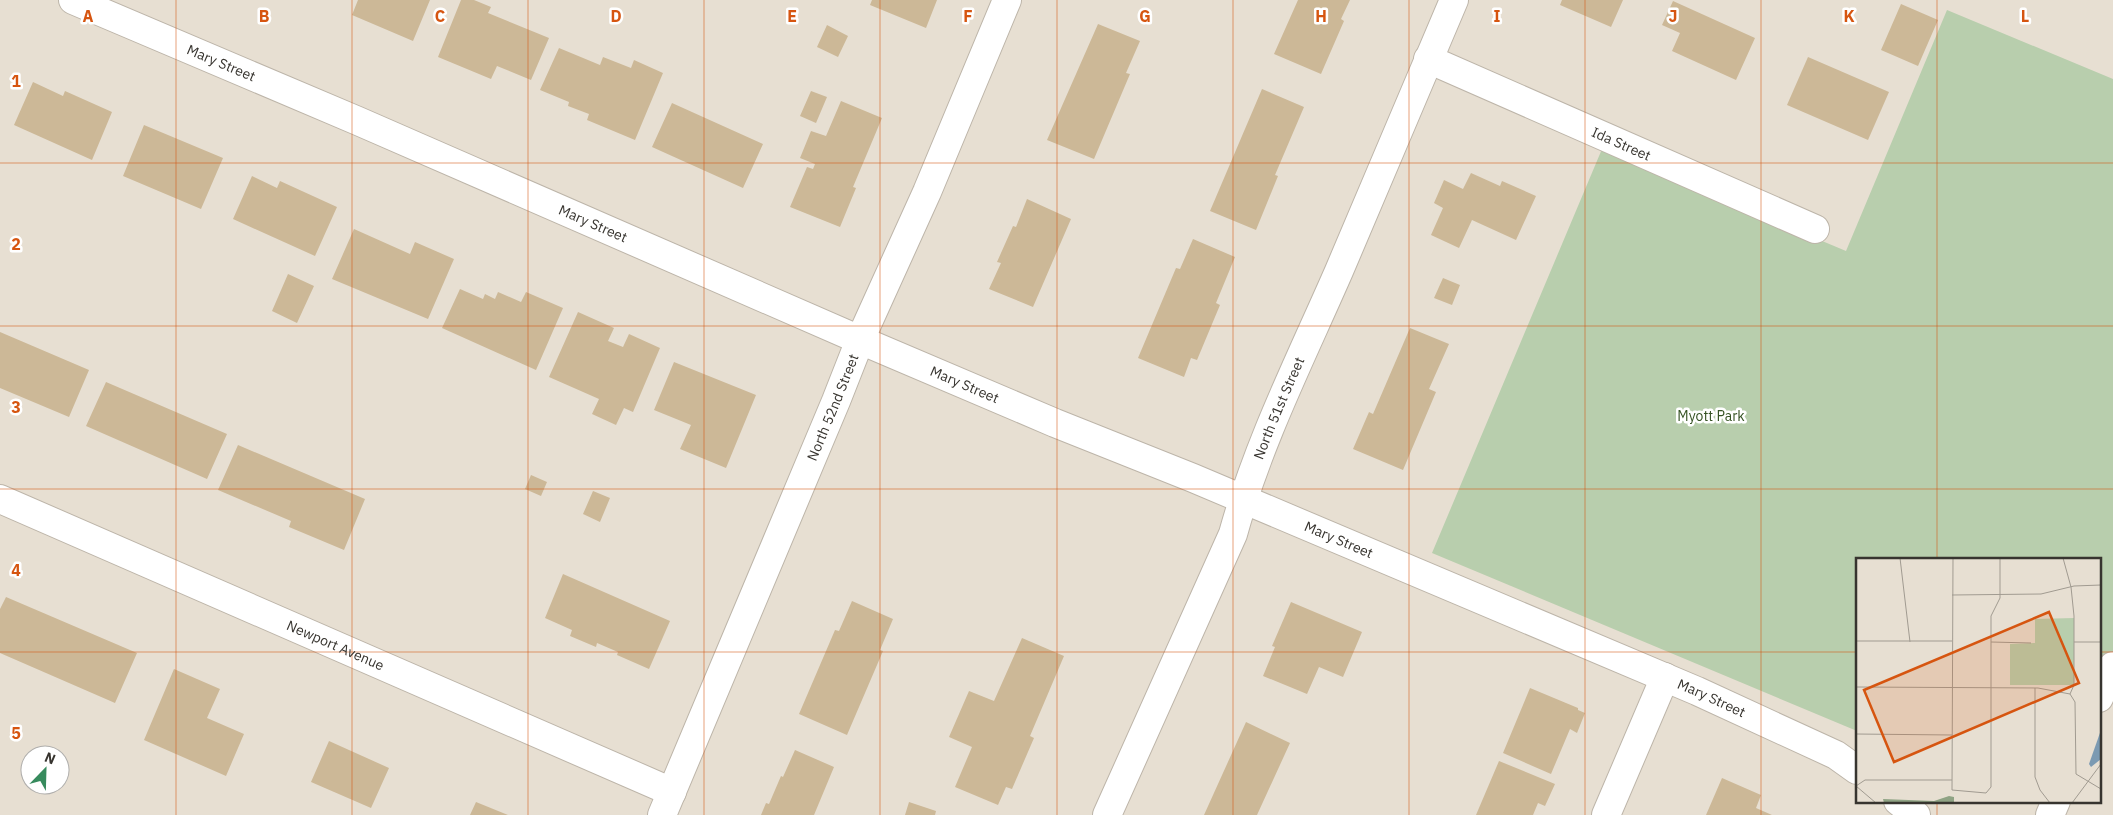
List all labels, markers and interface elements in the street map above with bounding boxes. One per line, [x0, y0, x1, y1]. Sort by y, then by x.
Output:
text: A [83, 6, 94, 26]
text: B [259, 6, 270, 26]
text: C [435, 6, 445, 26]
text: D [610, 6, 622, 26]
text: E [787, 6, 797, 26]
text: F [963, 6, 973, 26]
text: G [1139, 6, 1151, 26]
text: H [1315, 6, 1327, 26]
text: I [1494, 6, 1501, 26]
text: J [1669, 6, 1677, 26]
text: K [1843, 6, 1855, 26]
text: L [2021, 6, 2029, 26]
street label: Mary Street [184, 40, 258, 85]
text: 1 [11, 71, 21, 91]
street label: Ida Street [1589, 123, 1654, 165]
street label: Mary Street [556, 201, 630, 246]
text: 2 [11, 234, 21, 254]
street label: North 52nd Street [803, 351, 863, 463]
street label: North 51st Street [1249, 354, 1308, 462]
street label: Mary Street [928, 362, 1002, 407]
text: 3 [11, 397, 21, 417]
park label: Myott Park [1677, 407, 1745, 425]
street label: Mary Street [1302, 517, 1376, 562]
inset map [1856, 558, 2100, 802]
text: 4 [11, 560, 21, 580]
street label: Newport Avenue [284, 616, 387, 675]
street label: Mary Street [1675, 675, 1749, 721]
text: 5 [11, 723, 21, 743]
north arrow [20, 745, 70, 795]
text: N [42, 748, 58, 768]

